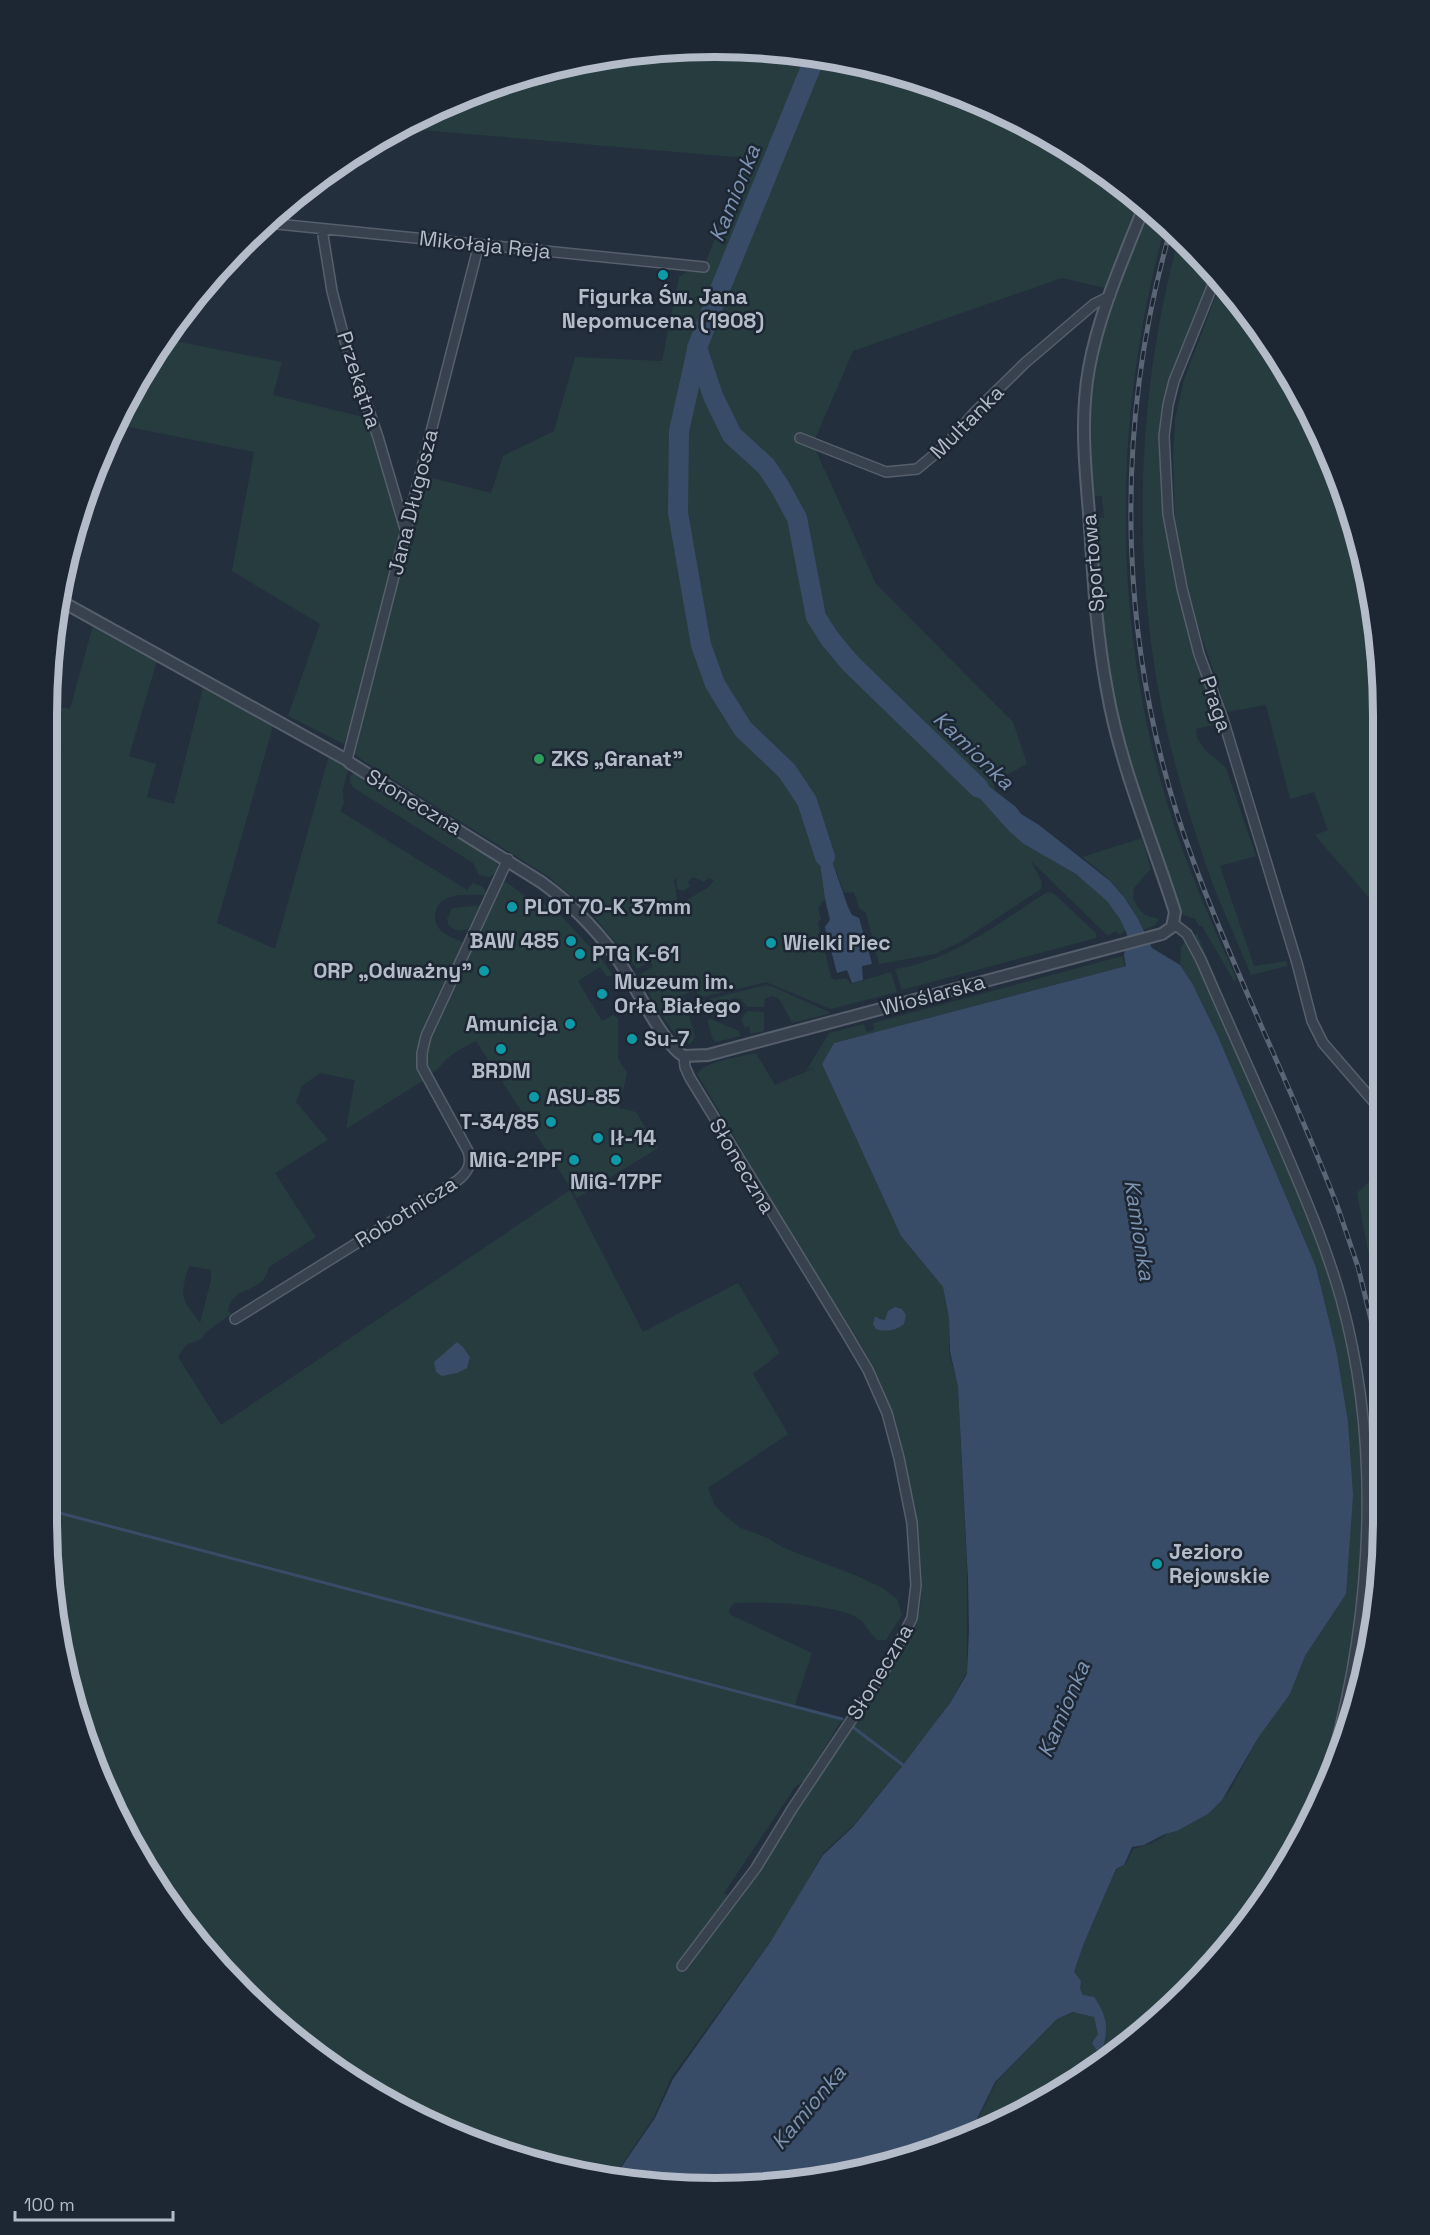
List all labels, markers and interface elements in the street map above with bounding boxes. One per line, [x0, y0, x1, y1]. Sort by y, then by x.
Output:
water label: Kamionka [702, 140, 766, 245]
street label: Mikołaja Reja [418, 224, 552, 265]
marker: Figurka Św. Jana Nepomucena (1908) [656, 268, 670, 282]
place label: Figurka Św. Jana Nepomucena (1908) [562, 283, 764, 334]
street label: Przekątna [331, 328, 388, 432]
street label: Multanka [924, 379, 1009, 464]
street label: Jana Długosza [381, 426, 444, 578]
street label: Sportowa [1075, 513, 1110, 613]
street label: Praga [1194, 672, 1239, 735]
water label: Kamionka [928, 705, 1021, 796]
place label: ZKS „Granat” [551, 745, 683, 772]
marker: ZKS „Granat” [532, 752, 546, 766]
street label: Słoneczna [361, 762, 467, 841]
place label: PLOT 70-K 37mm [524, 893, 691, 920]
marker: PLOT 70-K 37mm [505, 900, 519, 914]
place label: BAW 485 [470, 927, 559, 954]
place label: Wielki Piec [783, 929, 891, 956]
marker: BAW 485 [564, 934, 578, 948]
marker: Wielki Piec [764, 936, 778, 950]
place label: PTG K-61 [592, 940, 679, 967]
marker: PTG K-61 [573, 947, 587, 961]
place label: ORP „Odważny” [313, 957, 472, 984]
marker: ORP „Odważny” [477, 964, 491, 978]
place label: Muzeum im. Orła Białego [614, 968, 741, 1019]
street label: Wioślarska [878, 968, 988, 1021]
marker: Muzeum im. Orła Białego [595, 987, 609, 1001]
place label: Amunicja [465, 1010, 558, 1037]
marker: Amunicja [563, 1017, 577, 1031]
place label: Su-7 [644, 1025, 690, 1052]
marker: Su-7 [625, 1032, 639, 1046]
marker: BRDM [494, 1042, 508, 1056]
place label: BRDM [471, 1057, 531, 1084]
place label: ASU-85 [546, 1083, 620, 1110]
marker: ASU-85 [527, 1090, 541, 1104]
place label: T-34/85 [460, 1108, 539, 1135]
street label: Słoneczna [703, 1113, 782, 1219]
marker: T-34/85 [544, 1115, 558, 1129]
place label: Ił-14 [610, 1124, 656, 1151]
marker: Ił-14 [591, 1131, 605, 1145]
place label: MiG-21PF [469, 1146, 562, 1173]
marker: MiG-21PF [567, 1153, 581, 1167]
marker: MiG-17PF [609, 1153, 623, 1167]
place label: MiG-17PF [570, 1168, 662, 1195]
street label: Robotnicza [350, 1170, 462, 1254]
water label: Kamionka [1118, 1178, 1162, 1283]
place label: Jezioro Rejowskie [1169, 1538, 1270, 1589]
marker: Jezioro Rejowskie [1150, 1557, 1164, 1571]
street label: Słoneczna [840, 1619, 919, 1725]
water label: Kamionka [1030, 1656, 1096, 1761]
water label: Kamionka [765, 2059, 852, 2155]
scale bar [15, 2184, 172, 2222]
text: 100 m [24, 2193, 75, 2216]

